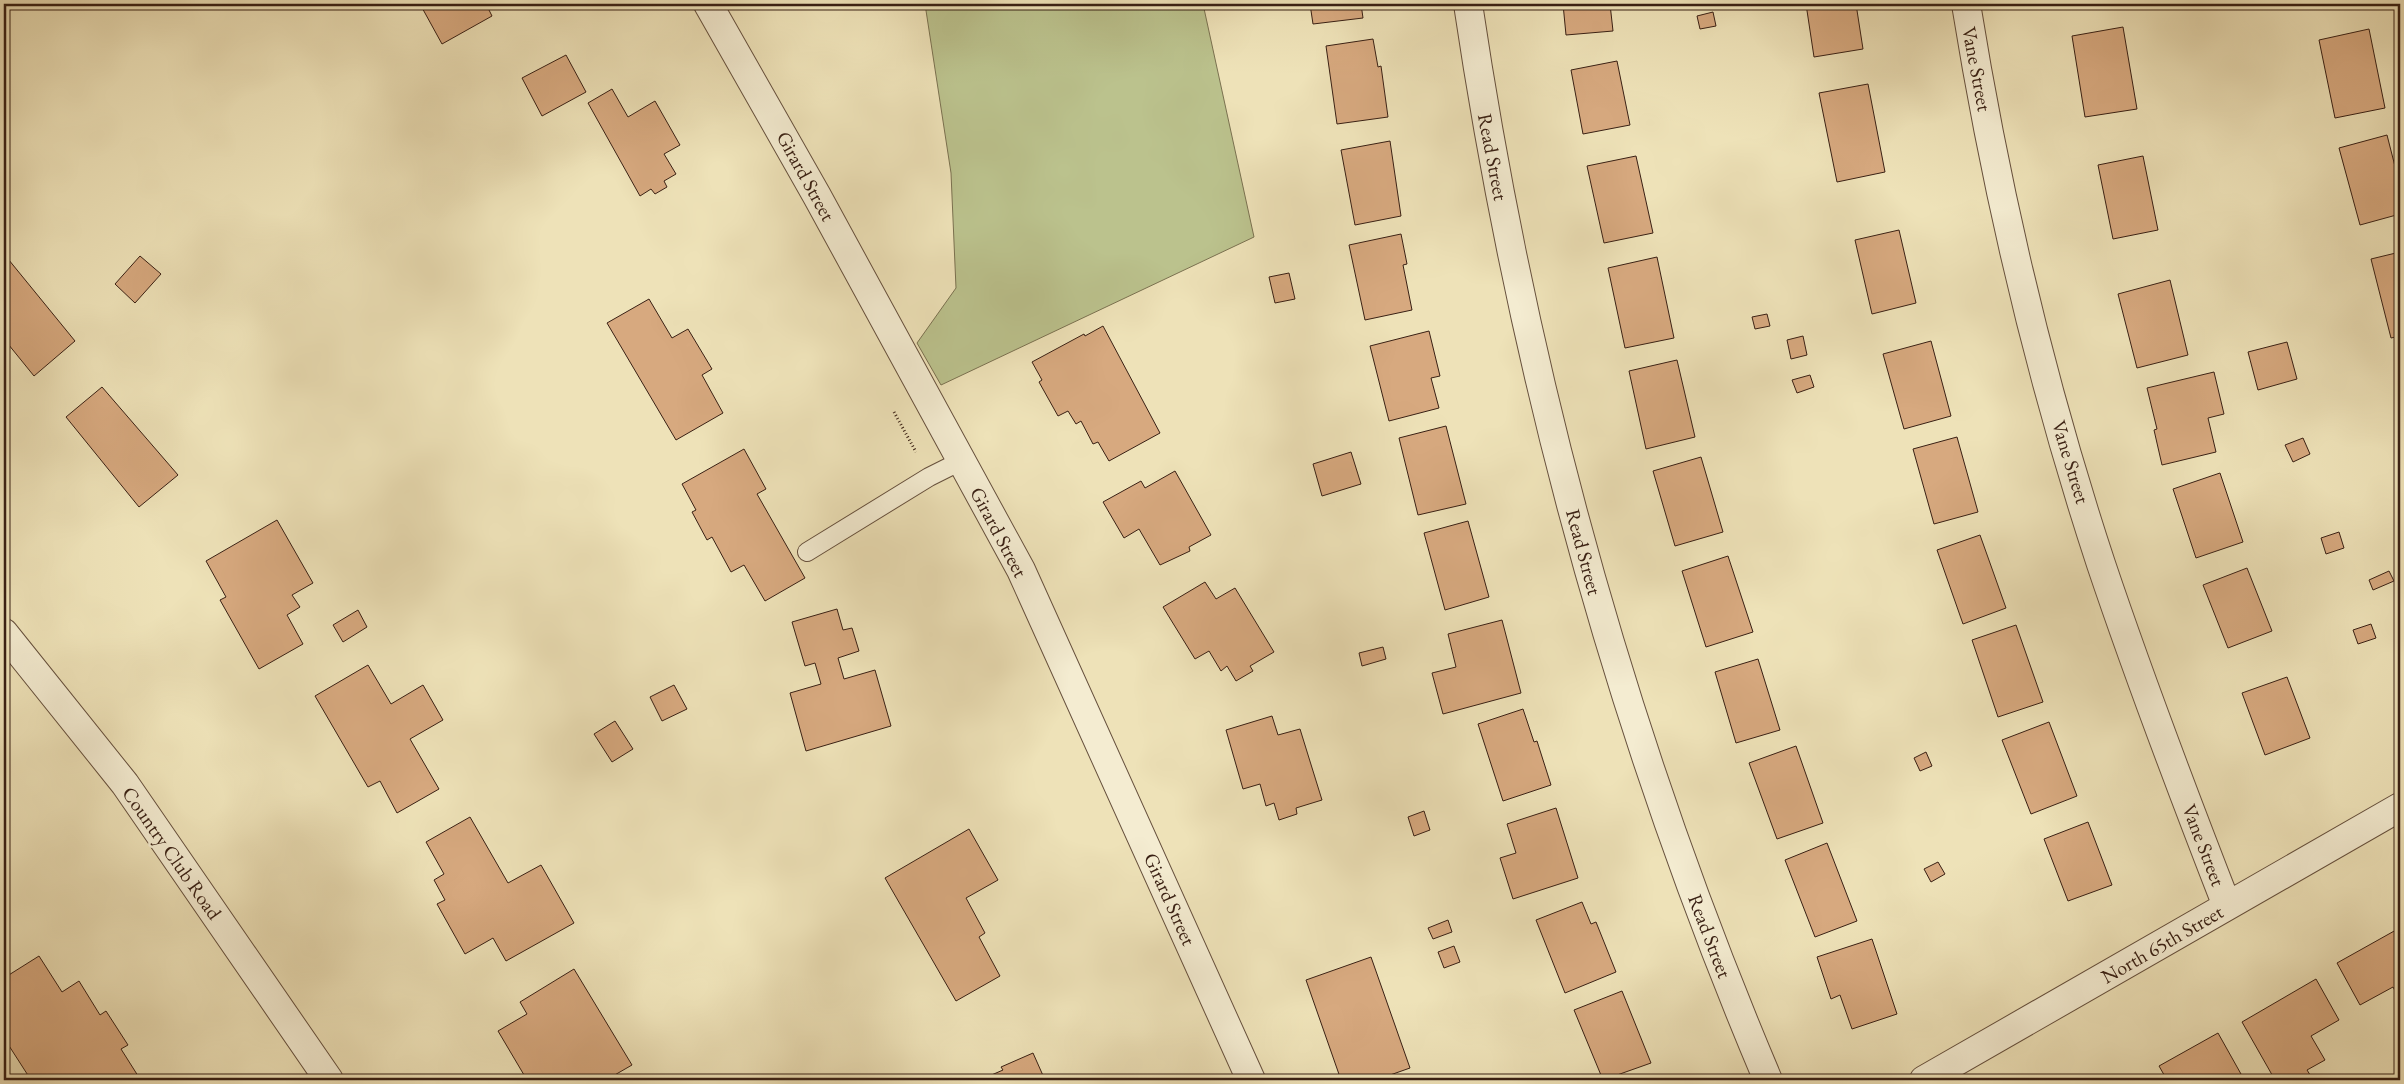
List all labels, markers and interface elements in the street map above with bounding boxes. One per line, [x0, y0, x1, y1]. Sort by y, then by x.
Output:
street label: Vane Street [1956, 24, 1998, 114]
street label: Read Street [1472, 111, 1514, 203]
street label: Girard Street [771, 126, 842, 226]
street label: Vane Street [2046, 417, 2096, 507]
street label: Girard Street [964, 482, 1034, 582]
street label: Read Street [1560, 506, 1608, 599]
street label: Country Club Road [116, 781, 228, 925]
street label: Vane Street [2177, 800, 2232, 890]
street label: Girard Street [1138, 849, 1202, 950]
street label: Read Street [1682, 890, 1738, 982]
street label: North 65th Street [2096, 898, 2228, 989]

